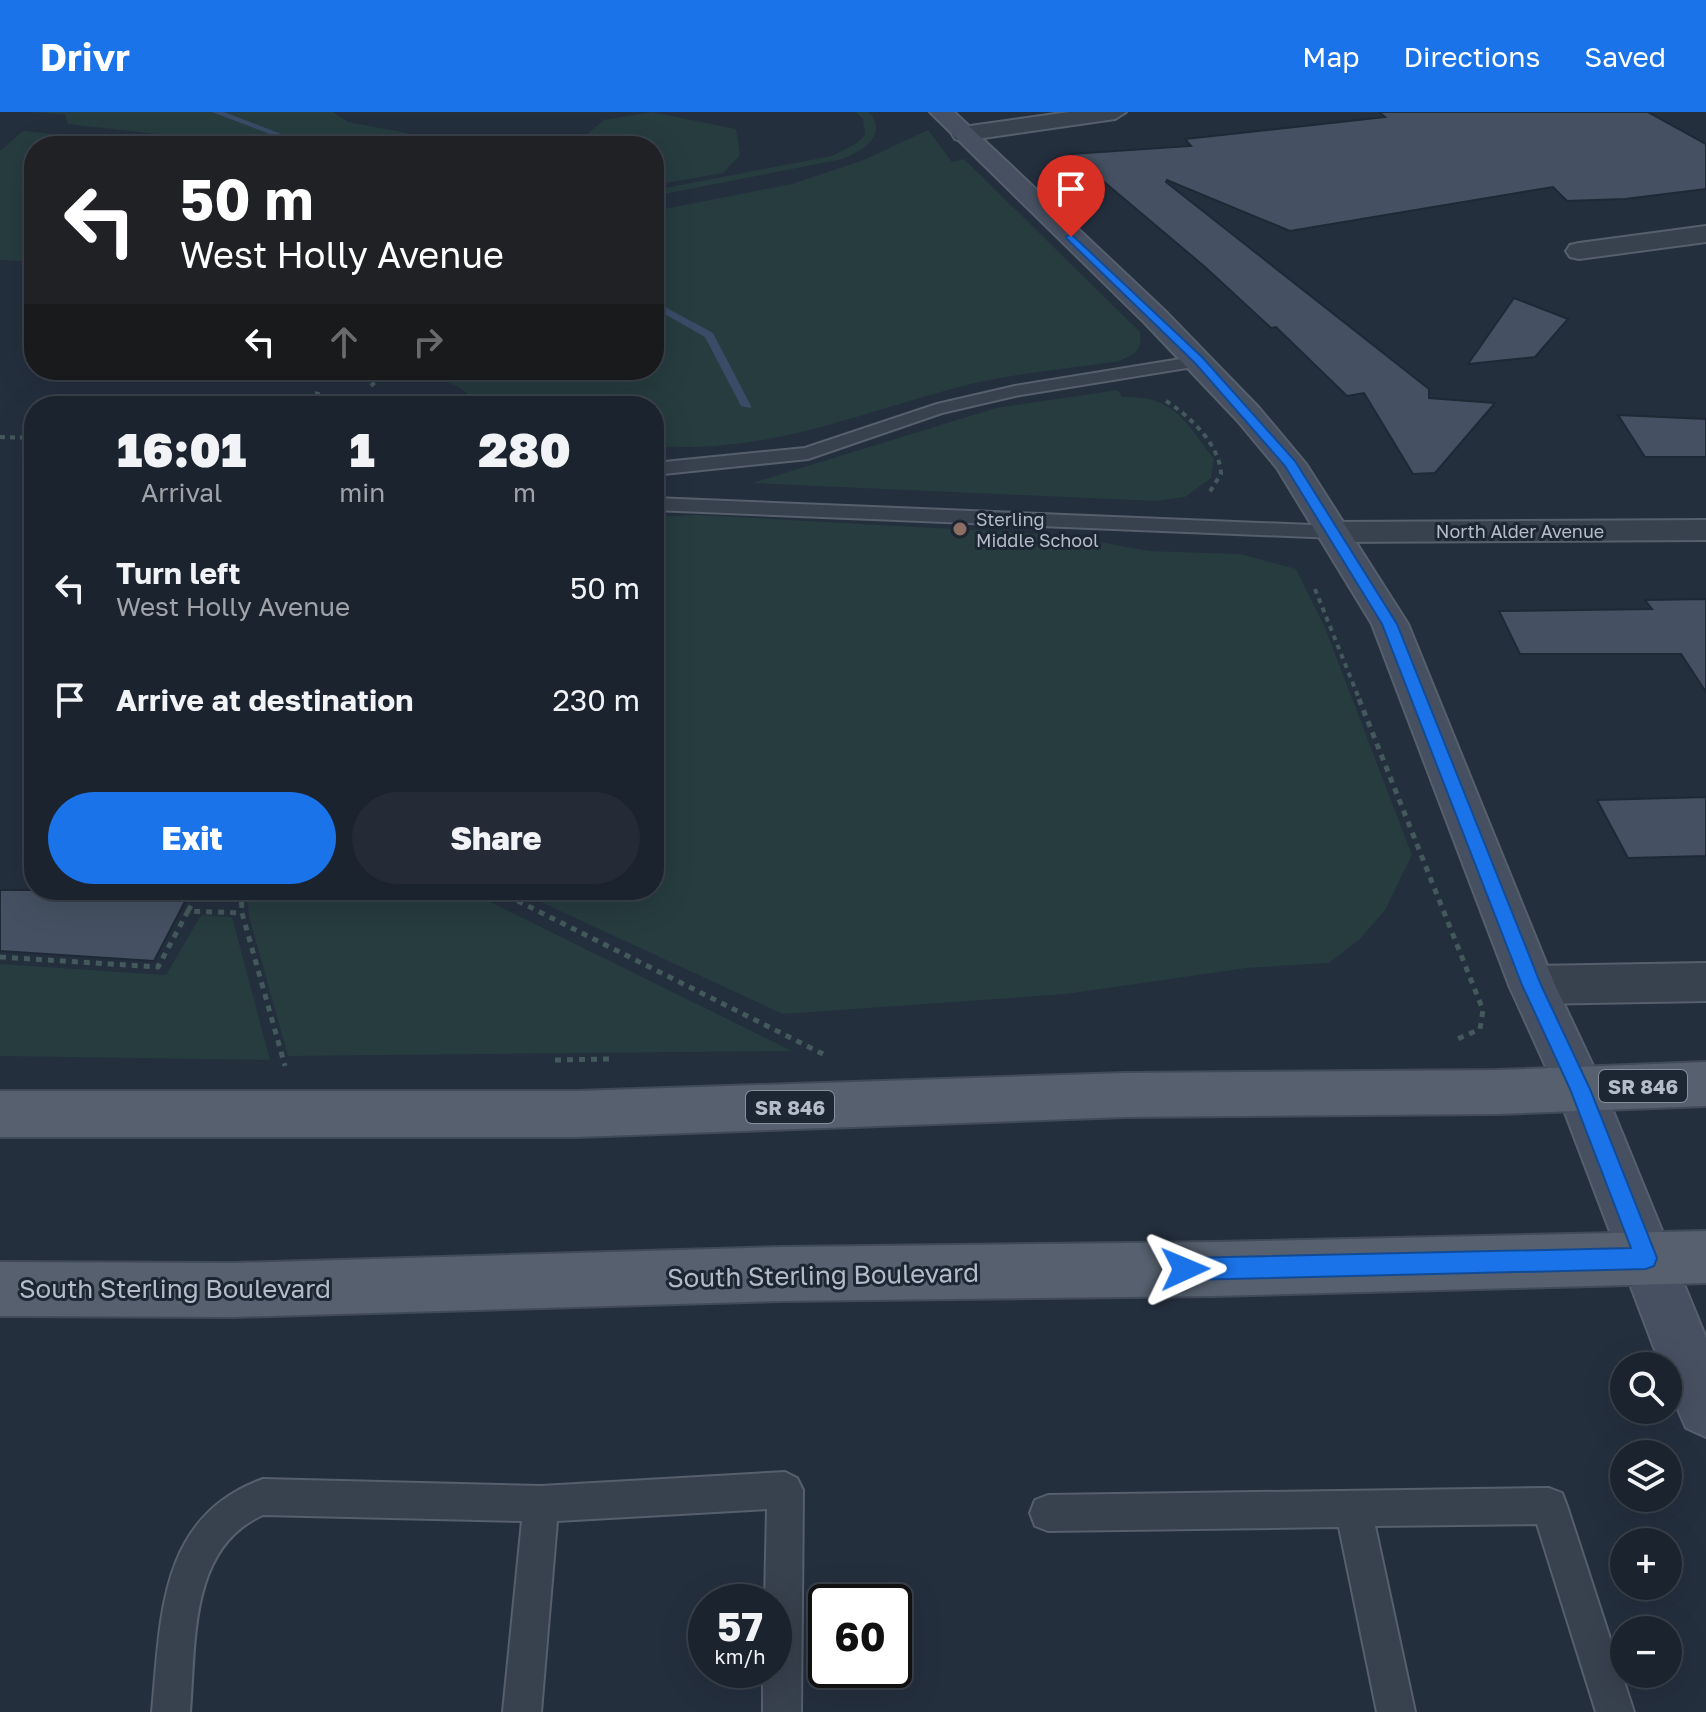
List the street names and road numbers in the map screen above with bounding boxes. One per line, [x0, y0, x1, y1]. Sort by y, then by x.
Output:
street label: North Alder Avenue [1436, 520, 1604, 542]
road number: SR 846 [1599, 1070, 1687, 1102]
road number: SR 846 [746, 1091, 834, 1123]
street label: South Sterling Boulevard [667, 1257, 979, 1293]
street label: South Sterling Boulevard [19, 1273, 331, 1304]

